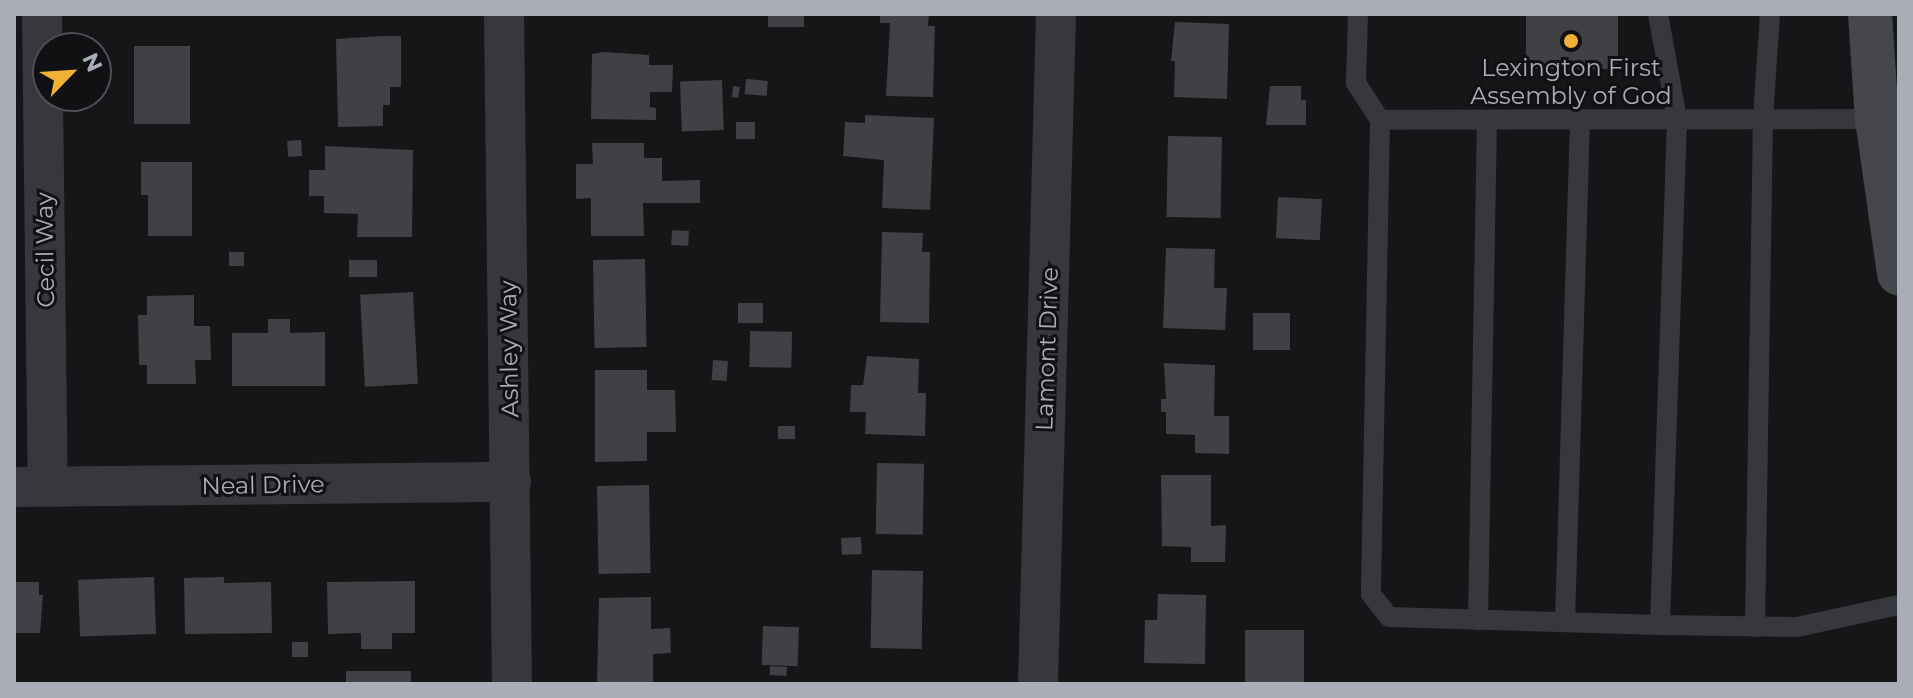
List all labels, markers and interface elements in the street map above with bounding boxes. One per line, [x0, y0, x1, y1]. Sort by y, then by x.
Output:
north arrow [32, 32, 112, 112]
marker: Lexington First Assembly of God [1562, 32, 1580, 50]
text: N [76, 49, 108, 76]
place label: Lexington First Assembly of God [1470, 54, 1672, 110]
street label: Cecil Way [30, 192, 60, 308]
street label: Lamont Drive [1030, 267, 1064, 431]
street label: Ashley Way [493, 280, 525, 418]
street label: Neal Drive [201, 470, 325, 500]

